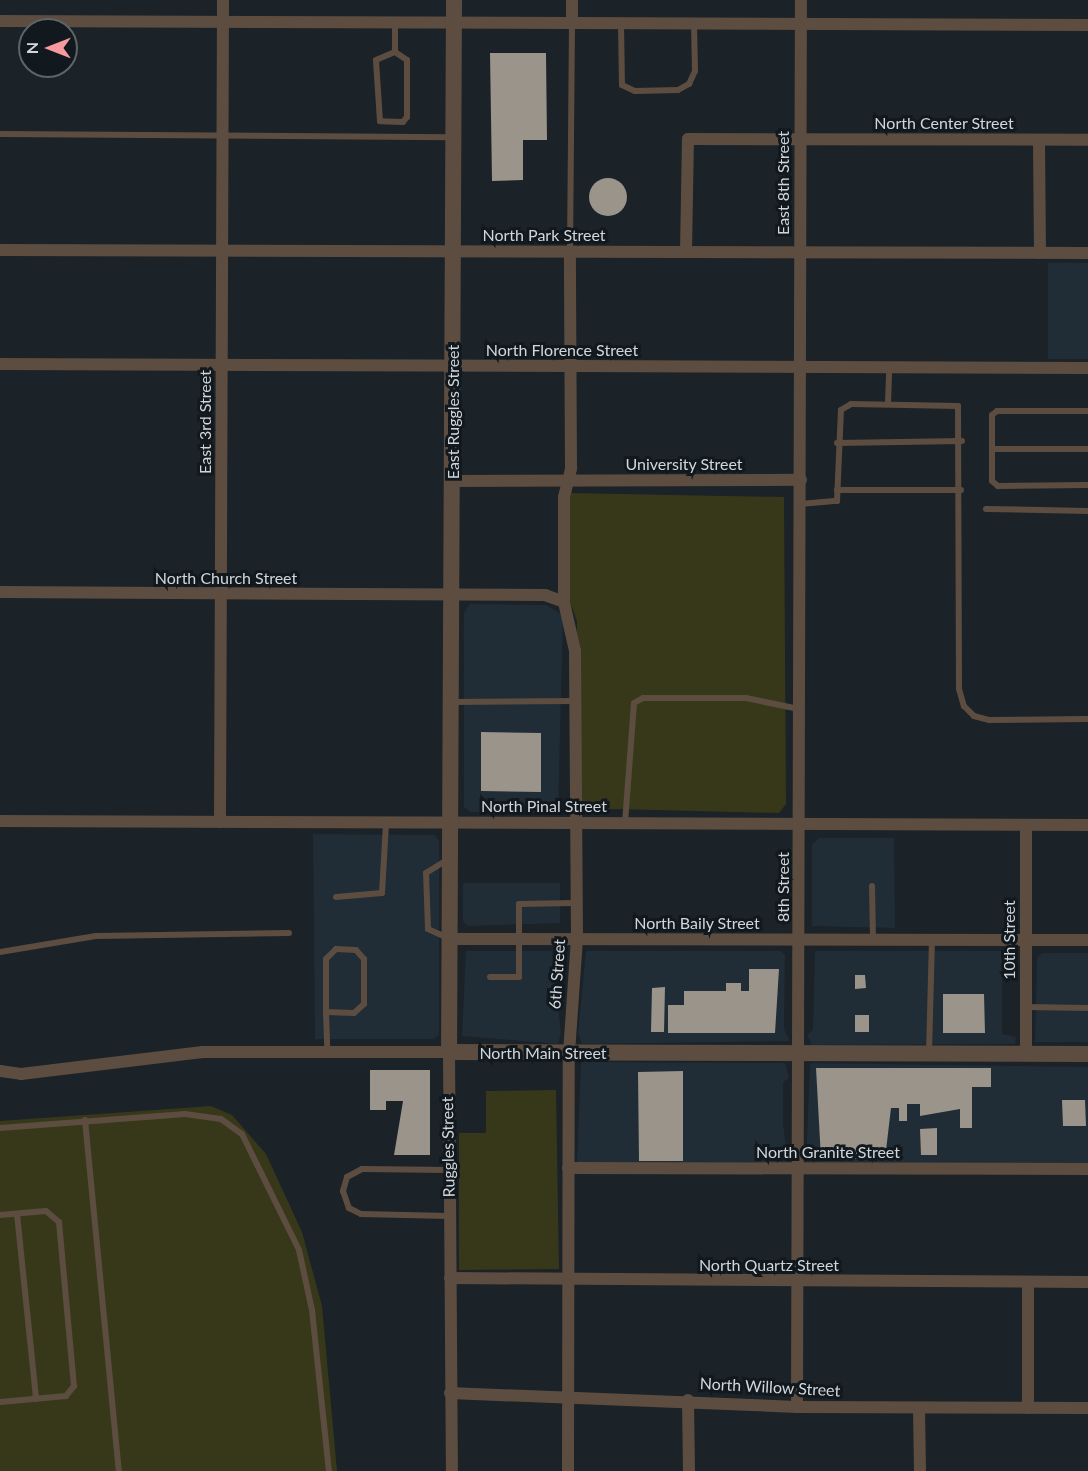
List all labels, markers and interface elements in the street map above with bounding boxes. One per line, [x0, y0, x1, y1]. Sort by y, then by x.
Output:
north arrow [18, 18, 78, 78]
text: N [22, 42, 41, 54]
street label: North Center Street [874, 113, 1014, 133]
street label: East 8th Street [773, 131, 793, 235]
street label: North Park Street [482, 225, 606, 245]
street label: North Florence Street [486, 340, 638, 360]
street label: East Ruggles Street [443, 345, 463, 479]
street label: East 3rd Street [195, 370, 215, 474]
street label: University Street [625, 454, 743, 474]
street label: North Church Street [155, 568, 297, 588]
street label: North Pinal Street [481, 796, 607, 816]
street label: 8th Street [773, 852, 793, 922]
street label: 10th Street [999, 900, 1019, 980]
street label: North Baily Street [634, 913, 760, 933]
street label: 6th Street [545, 938, 569, 1010]
street label: North Main Street [479, 1043, 607, 1063]
street label: Ruggles Street [438, 1097, 458, 1197]
street label: North Granite Street [756, 1142, 900, 1162]
street label: North Quartz Street [699, 1255, 839, 1275]
street label: North Willow Street [699, 1374, 841, 1400]

